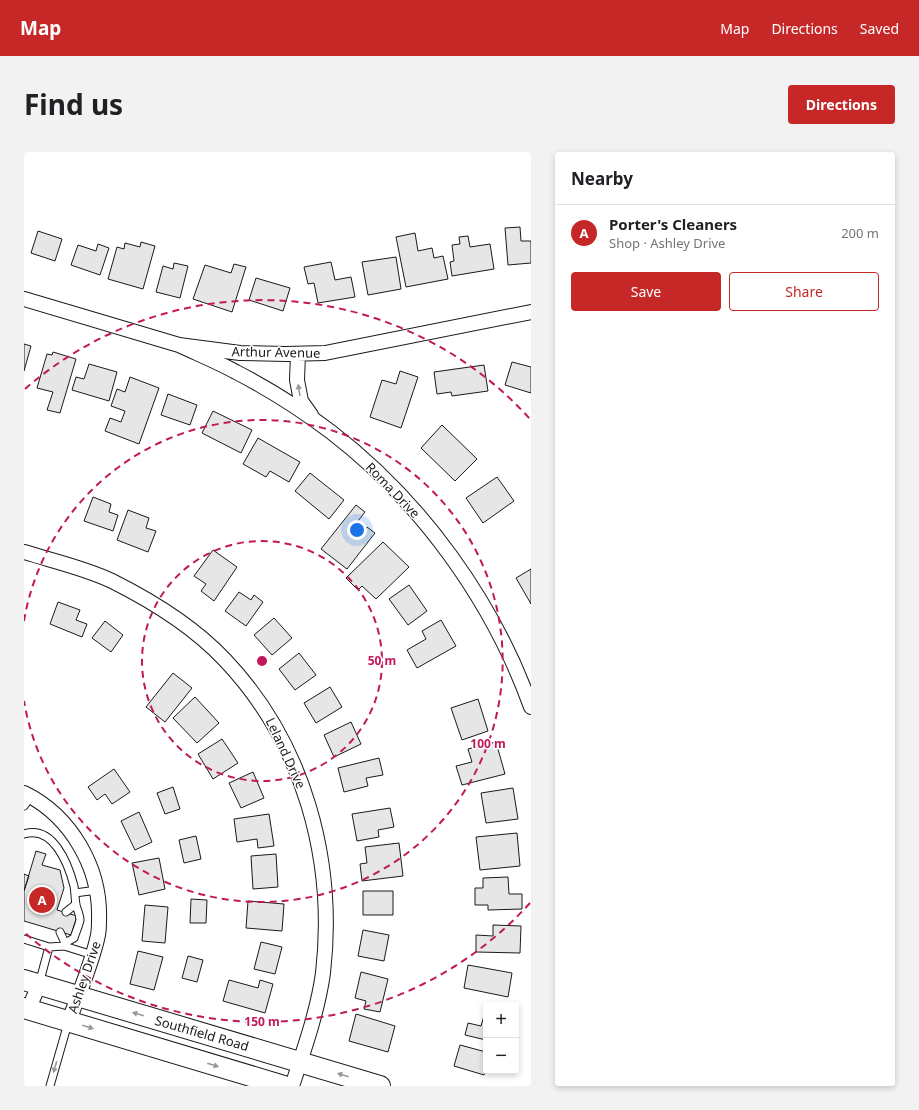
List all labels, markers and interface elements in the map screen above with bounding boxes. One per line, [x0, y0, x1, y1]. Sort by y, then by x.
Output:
text: Map [20, 15, 61, 41]
text: Map [720, 19, 749, 38]
text: Directions [771, 19, 838, 38]
text: Saved [860, 19, 899, 38]
text: Find us [24, 85, 123, 123]
button: Directions [788, 85, 895, 124]
text: Nearby [571, 167, 633, 190]
text: Porter's Cleaners [609, 214, 737, 234]
text: A [580, 224, 589, 242]
text: 200 m [841, 224, 879, 242]
text: Shop · Ashley Drive [609, 234, 725, 252]
button: Save [571, 272, 721, 311]
button: Share [729, 272, 879, 311]
street label: Arthur Avenue [231, 342, 321, 362]
one-way arrow [296, 384, 302, 396]
street label: Roma Drive [362, 458, 424, 522]
your location [347, 520, 367, 540]
text: 50 m [368, 652, 396, 669]
centre of rings [255, 654, 269, 668]
street label: Leland Drive [262, 715, 310, 791]
text: 100 m [470, 735, 506, 752]
pin: A [29, 885, 55, 915]
street label: Ashley Drive [63, 939, 105, 1015]
map controls [483, 1002, 519, 1074]
button: + [483, 1002, 519, 1038]
one-way arrow [131, 1011, 143, 1017]
street label: Southfield Road [153, 1011, 251, 1055]
text: 150 m [244, 1013, 280, 1030]
one-way arrow [83, 1024, 95, 1030]
button: − [483, 1038, 519, 1074]
one-way arrow [52, 1061, 58, 1073]
one-way arrow [207, 1062, 219, 1068]
one-way arrow [336, 1072, 348, 1078]

